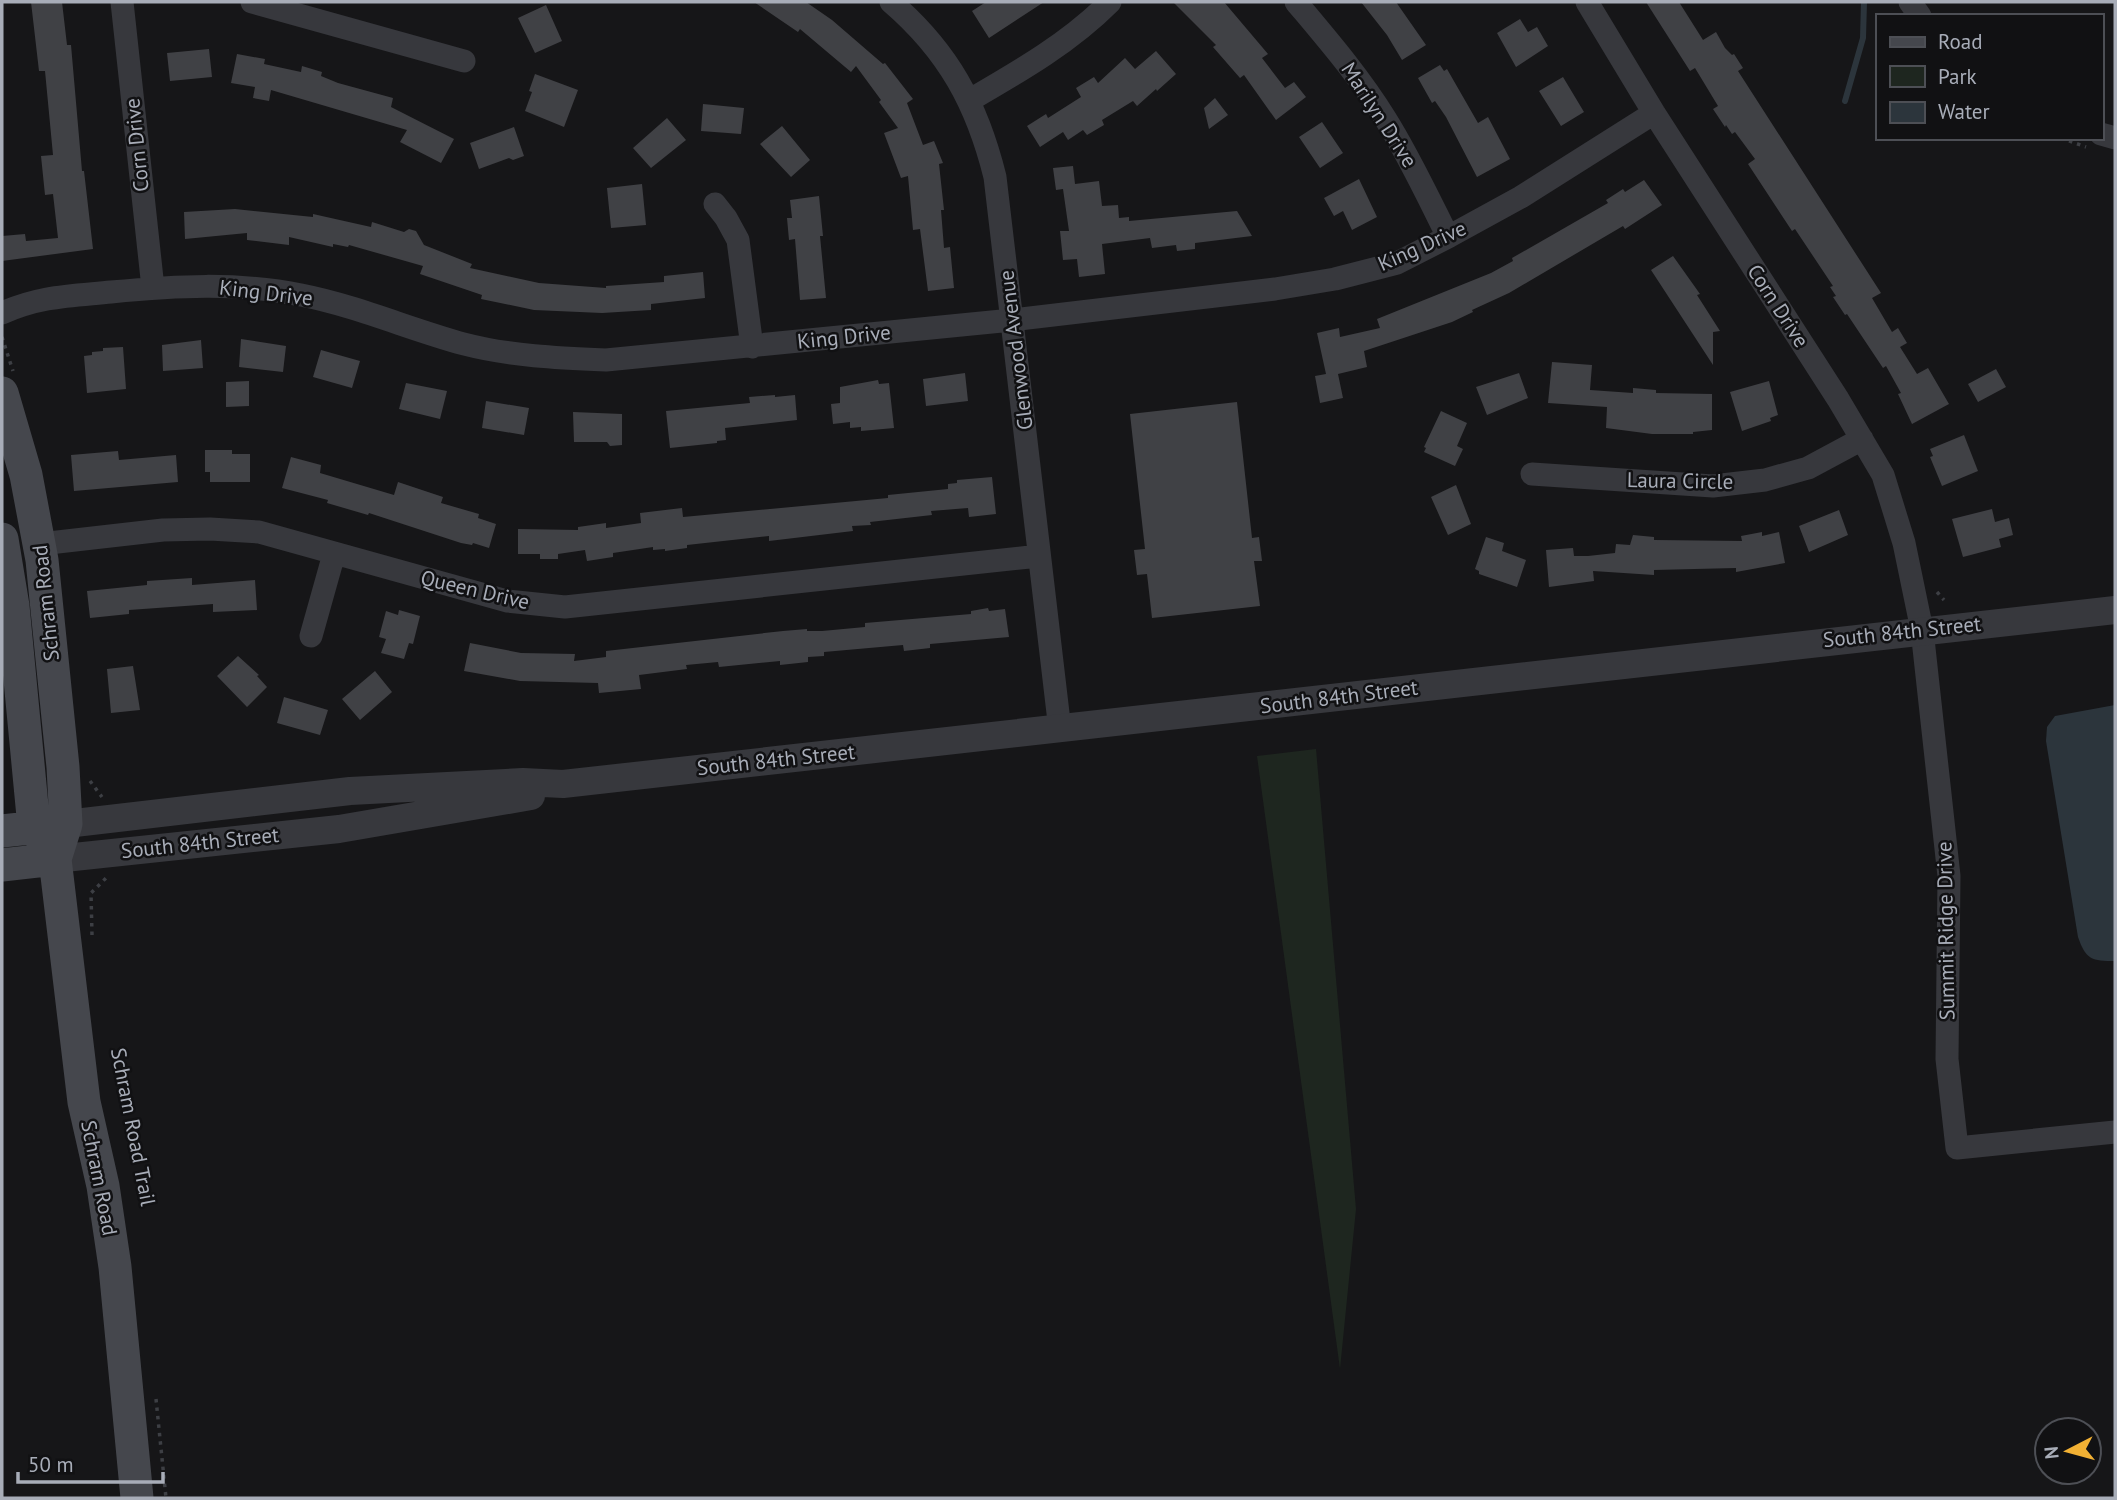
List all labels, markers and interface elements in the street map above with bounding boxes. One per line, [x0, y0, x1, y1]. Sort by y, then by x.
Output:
legend [1876, 14, 2103, 140]
text: Road [1938, 28, 1982, 55]
street label: Marilyn Drive [1335, 57, 1423, 172]
text: Park [1938, 63, 1977, 90]
street label: Corn Drive [118, 97, 155, 193]
text: Water [1938, 98, 1990, 125]
street label: King Drive [1373, 214, 1470, 277]
street label: Corn Drive [1742, 259, 1815, 352]
street label: Glenwood Avenue [992, 269, 1039, 431]
street label: King Drive [218, 273, 314, 312]
street label: King Drive [796, 318, 892, 355]
street label: Laura Circle [1627, 466, 1733, 495]
street label: Schram Road [26, 544, 65, 663]
street label: Queen Drive [418, 564, 532, 615]
street label: South 84th Street [1822, 610, 1982, 653]
street label: South 84th Street [1259, 673, 1419, 720]
street label: South 84th Street [696, 738, 856, 781]
street label: South 84th Street [120, 821, 280, 864]
street label: Summit Ridge Drive [1930, 841, 1961, 1021]
street label: Schram Road Trail [105, 1046, 162, 1208]
street label: Schram Road [75, 1118, 124, 1238]
north arrow [2033, 1416, 2103, 1486]
scale bar [18, 1440, 163, 1484]
text: N [2039, 1445, 2064, 1460]
text: 50 m [28, 1451, 74, 1478]

